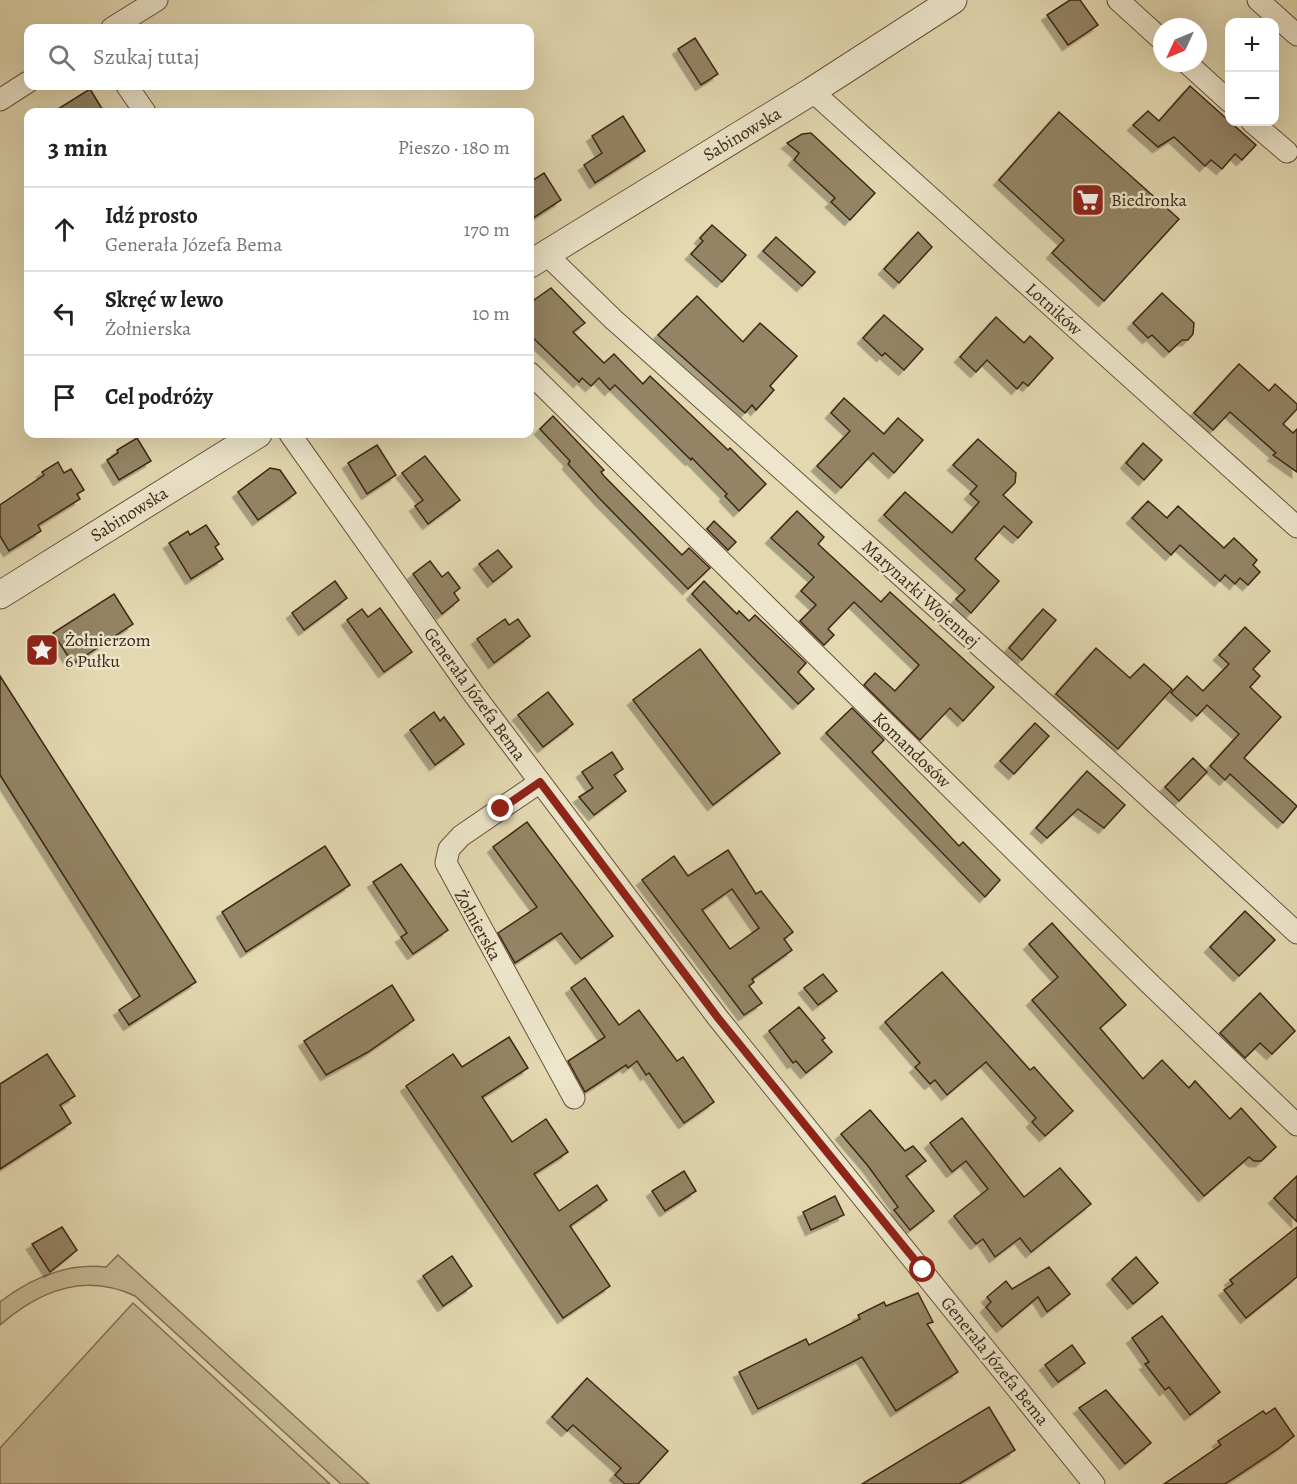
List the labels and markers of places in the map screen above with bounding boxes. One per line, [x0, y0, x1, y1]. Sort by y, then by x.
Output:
supermarket icon: Biedronka [1070, 182, 1106, 218]
place label: Biedronka [1111, 188, 1187, 212]
place label: Żołnierzom 6 Pułku [65, 628, 151, 673]
place icon: Żołnierzom 6 Pułku [24, 632, 60, 668]

